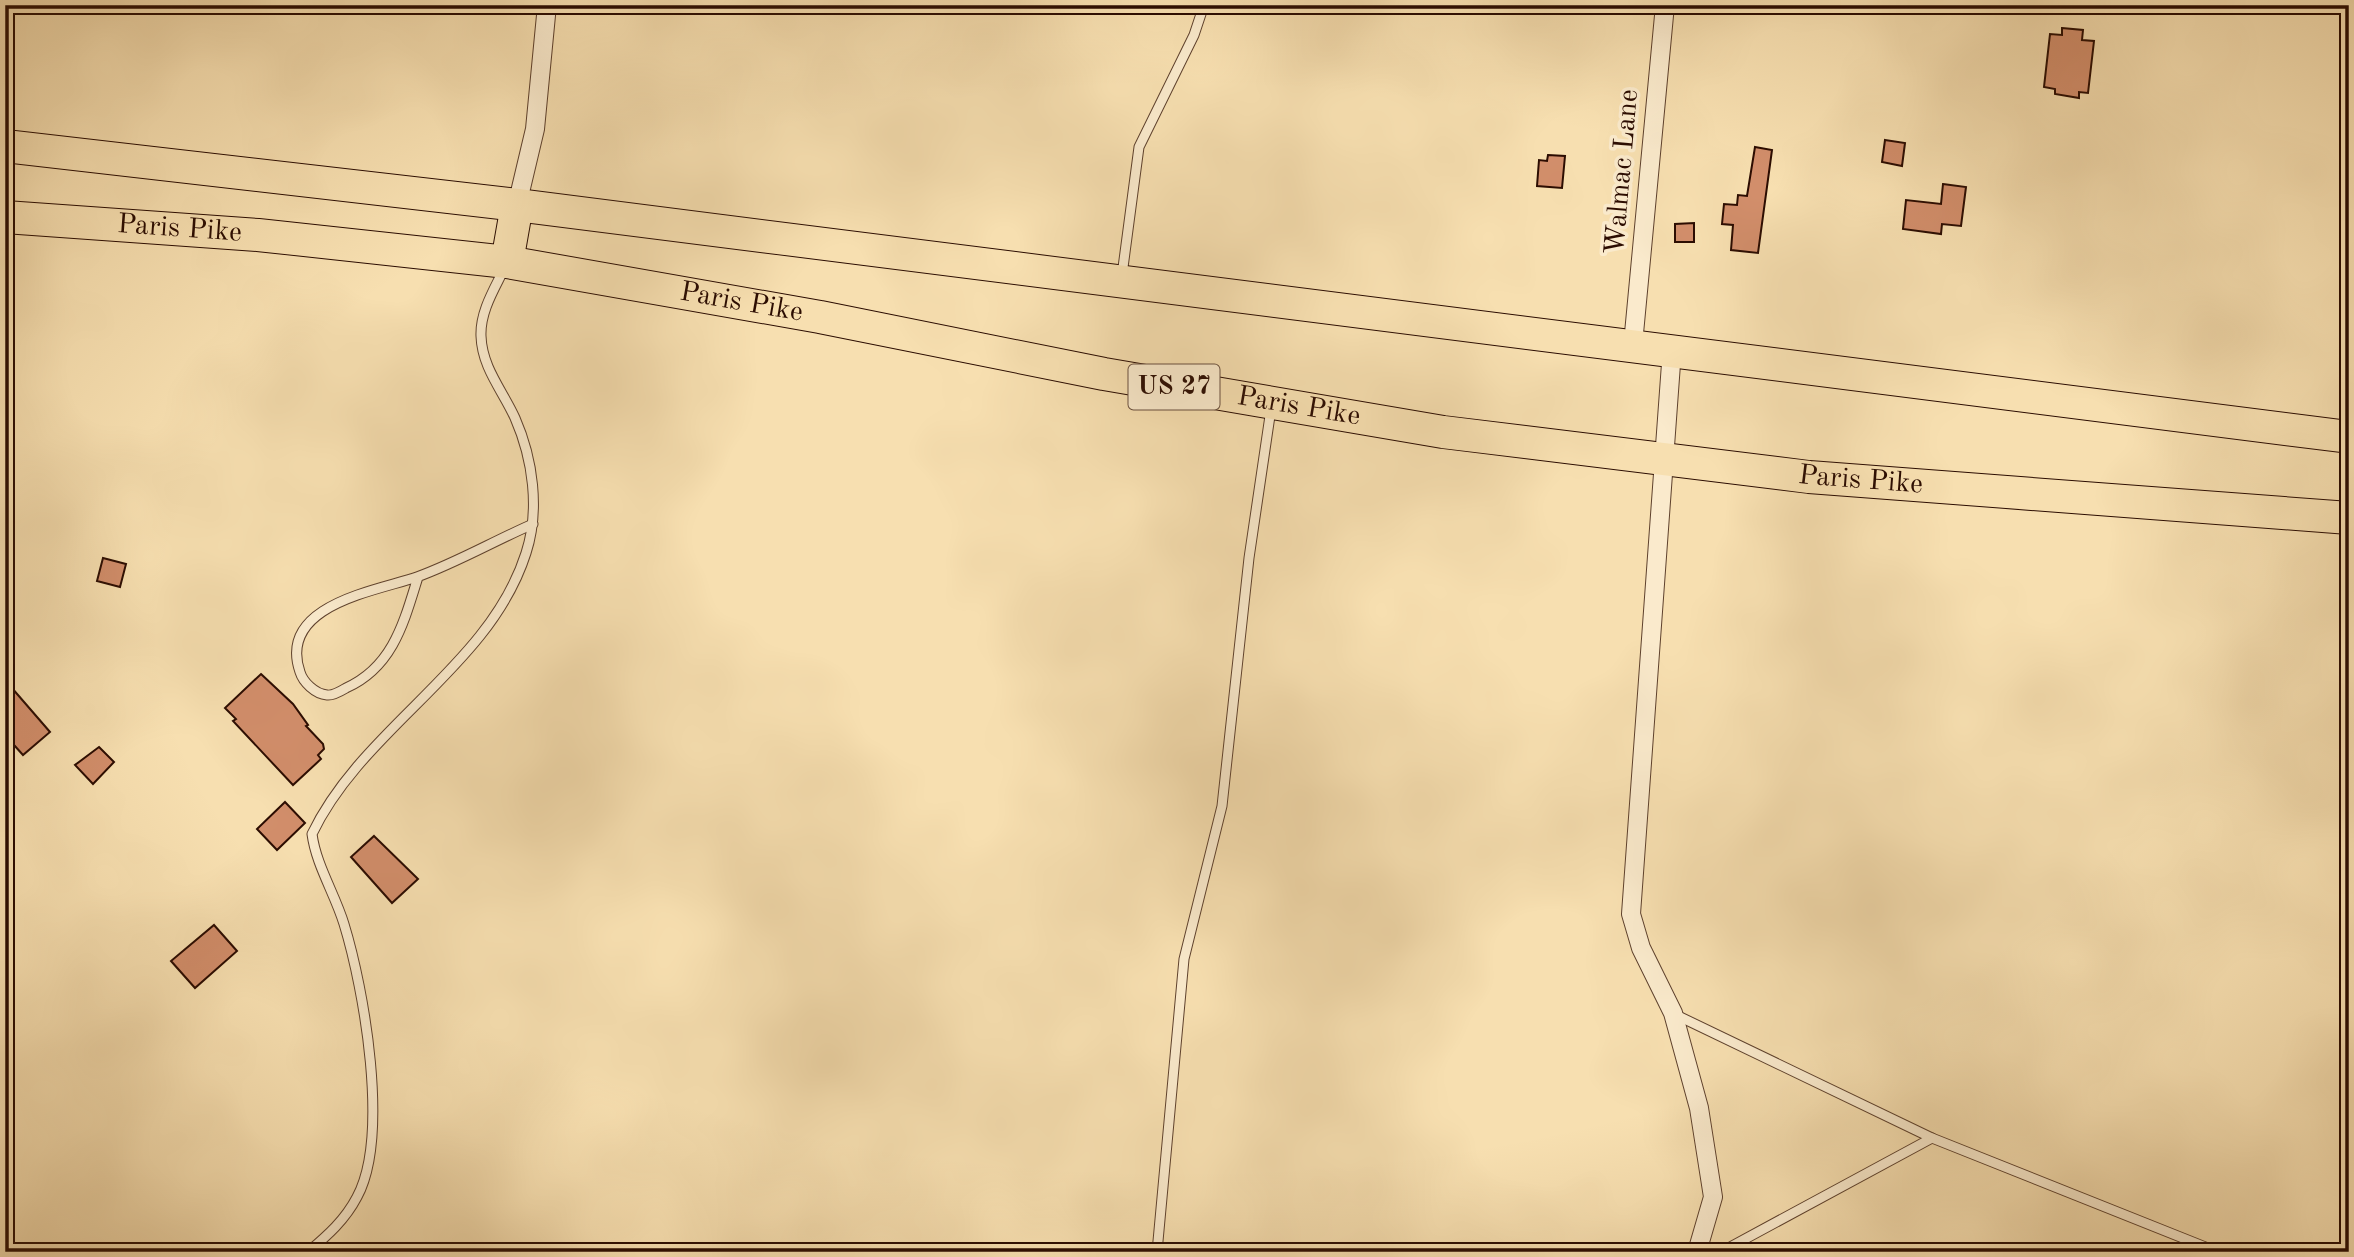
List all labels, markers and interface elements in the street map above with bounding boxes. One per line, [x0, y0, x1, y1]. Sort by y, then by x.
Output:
street label: Walmac Lane [1602, 88, 1644, 256]
street label: Paris Pike [116, 211, 243, 248]
street label: Paris Pike [677, 279, 805, 328]
road number: US 27 [1128, 364, 1220, 410]
street label: Paris Pike [1235, 383, 1362, 432]
street label: Paris Pike [1797, 462, 1924, 500]

